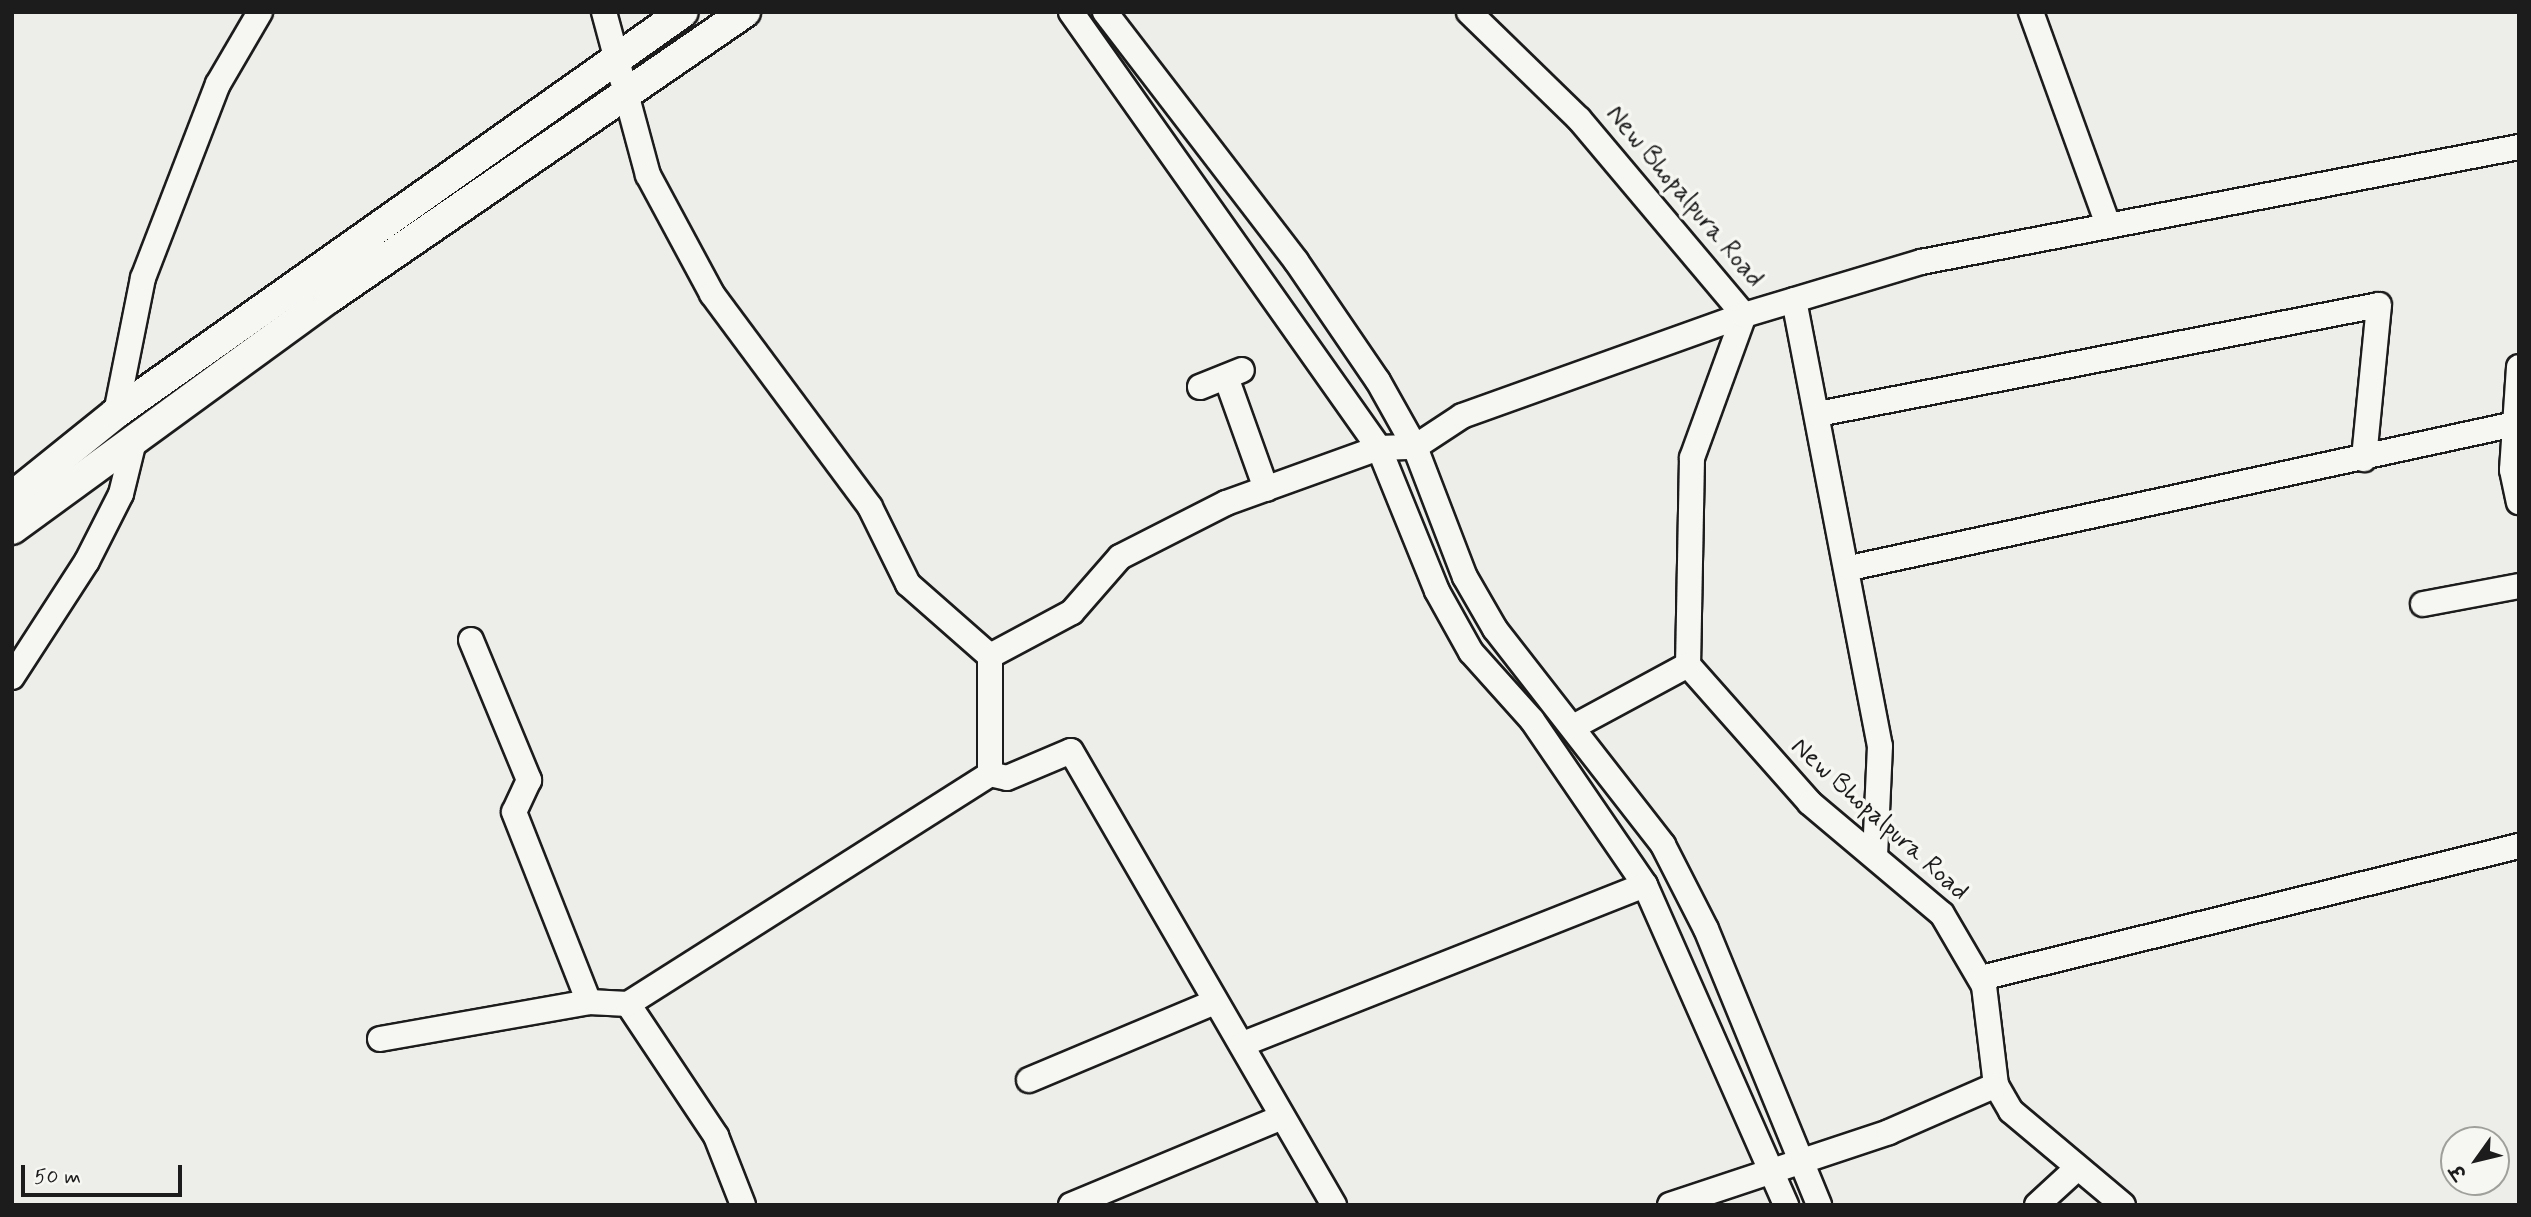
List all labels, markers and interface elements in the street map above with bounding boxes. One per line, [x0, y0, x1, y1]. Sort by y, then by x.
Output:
street label: New Bhopalpura Road [1599, 100, 1769, 294]
street label: New Bhopalpura Road [1784, 732, 1974, 908]
north arrow [2440, 1126, 2510, 1196]
scale bar [24, 1150, 186, 1194]
text: उ [2445, 1160, 2473, 1184]
text: 50 m [34, 1163, 81, 1191]

